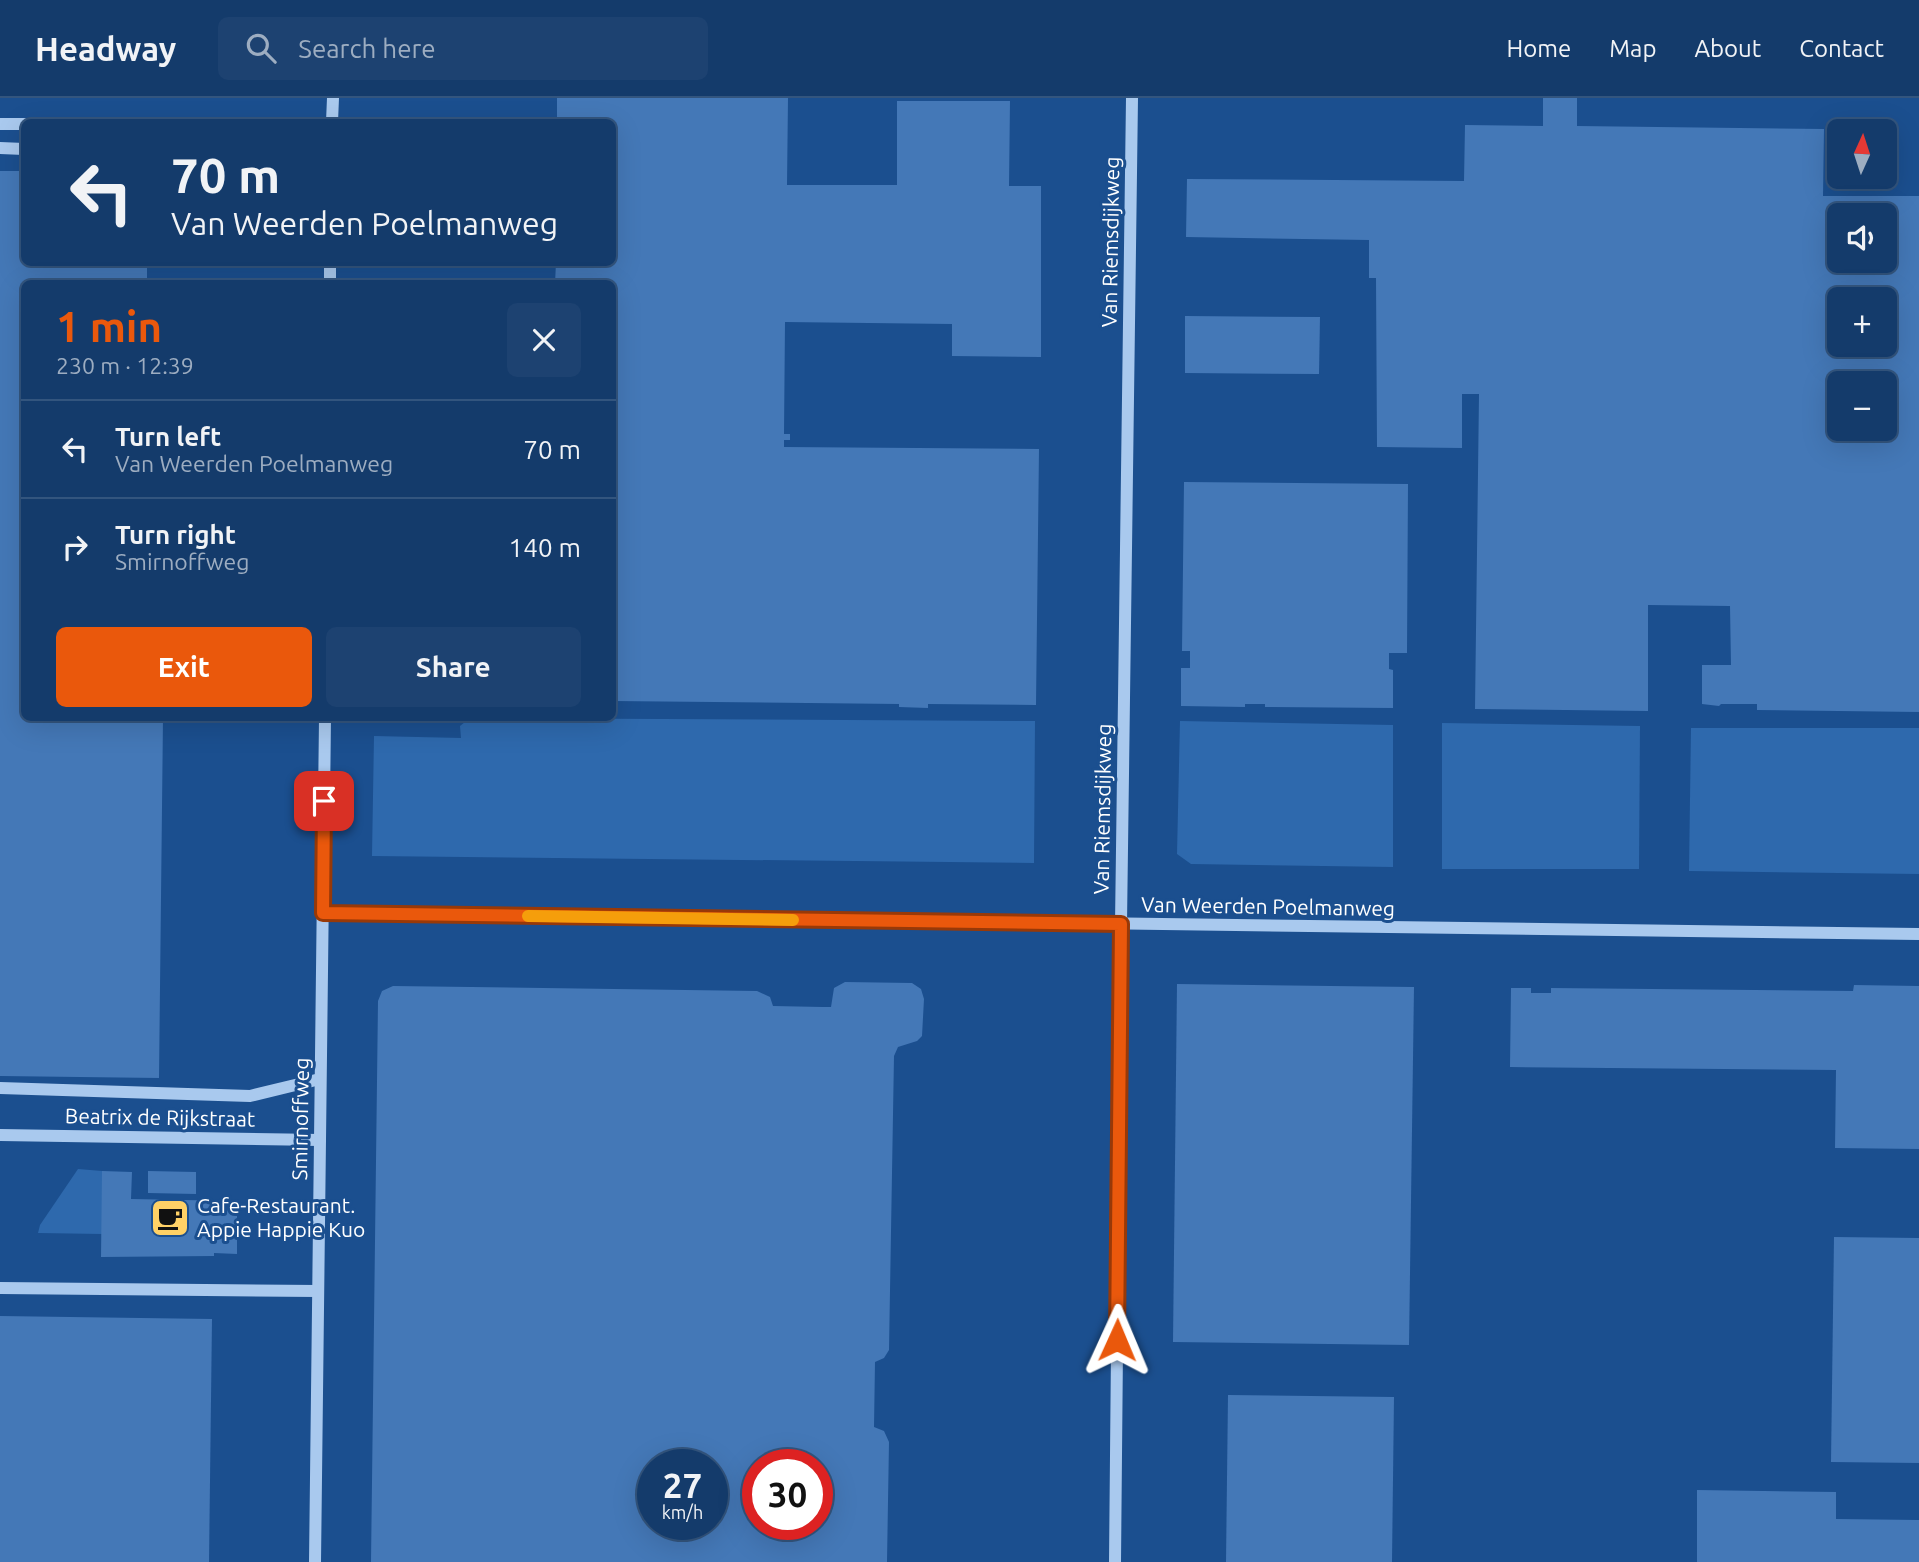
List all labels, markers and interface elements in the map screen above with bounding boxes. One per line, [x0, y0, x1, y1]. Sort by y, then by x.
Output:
search box [218, 17, 708, 80]
icon: search [242, 29, 280, 67]
text: Headway [35, 30, 176, 67]
text: Search here [298, 34, 436, 63]
text: Home [1506, 35, 1571, 62]
text: Map [1609, 35, 1656, 62]
text: About [1694, 35, 1761, 62]
text: Contact [1799, 35, 1884, 62]
north arrow [1827, 119, 1897, 189]
map controls [1827, 119, 1897, 441]
icon: left [56, 147, 147, 238]
text: 70 m [171, 147, 280, 202]
street label: Van Riemsdijkweg [1097, 156, 1123, 328]
button: sound [1827, 203, 1897, 273]
text: Van Weerden Poelmanweg [171, 205, 558, 241]
button: + [1827, 287, 1897, 357]
text: 1 min [56, 303, 162, 350]
button: close [507, 303, 581, 377]
text: 230 m · 12:39 [56, 353, 194, 378]
button: − [1827, 371, 1897, 441]
text: Turn left [115, 422, 221, 451]
icon: left [56, 430, 94, 468]
text: 70 m [523, 435, 581, 464]
text: Van Weerden Poelmanweg [115, 451, 393, 476]
text: Turn right [115, 520, 236, 549]
icon: right [56, 528, 94, 566]
text: 140 m [509, 533, 581, 562]
text: Smirnoffweg [115, 549, 250, 574]
button: Exit [56, 627, 312, 707]
button: Share [326, 627, 581, 707]
street label: Van Riemsdijkweg [1089, 723, 1115, 895]
pin [294, 771, 354, 831]
icon: arrive [305, 782, 343, 820]
street label: Van Weerden Poelmanweg [1141, 892, 1395, 920]
street label: Smirnoffweg [287, 1057, 313, 1181]
street label: Beatrix de Rijkstraat [65, 1103, 255, 1131]
place label: Cafe-Restaurant. Appie Happie Kuo [197, 1193, 365, 1241]
cafe icon: Cafe-Restaurant. Appie Happie Kuo [149, 1197, 191, 1239]
position arrow [1080, 1303, 1154, 1377]
speed limit sign: 30 [742, 1449, 833, 1540]
text: 27 [663, 1465, 702, 1505]
text: km/h [662, 1502, 703, 1522]

